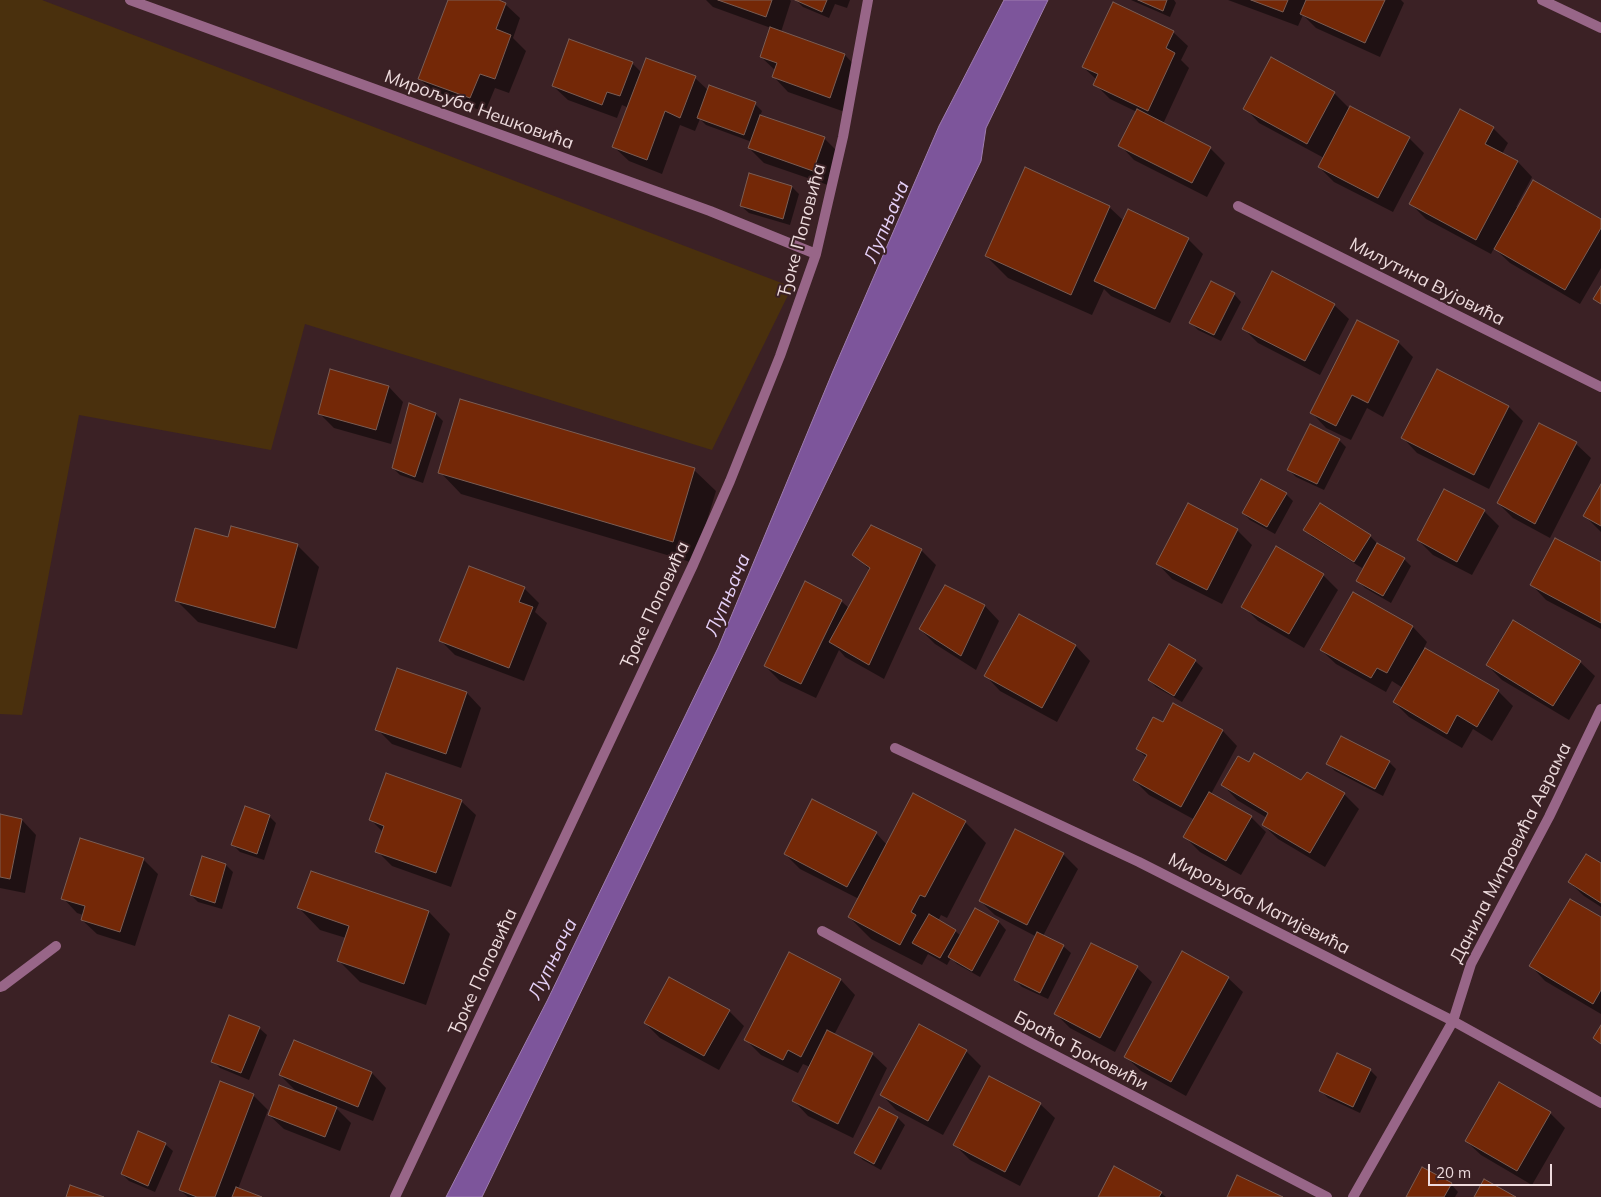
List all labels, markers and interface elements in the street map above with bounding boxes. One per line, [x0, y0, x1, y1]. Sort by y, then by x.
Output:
street label: Мирољуба Нешковића [381, 66, 577, 154]
street label: Ђоке Поповића [774, 162, 830, 300]
water label: Лупњача [859, 177, 915, 267]
street label: Милутина Вујовића [1346, 234, 1508, 330]
street label: Ђоке Поповића [616, 538, 694, 672]
water label: Лупњача [700, 550, 756, 640]
street label: Данила Митровића Аврама [1446, 739, 1576, 967]
street label: Мирољуба Матијевића [1165, 849, 1353, 959]
street label: Ђоке Поповића [444, 905, 522, 1039]
water label: Лупњача [524, 915, 582, 1003]
street label: Браћа Ђоковићи [1010, 1007, 1152, 1095]
scale bar [1431, 1154, 1555, 1186]
text: 20 m [1436, 1163, 1471, 1182]

